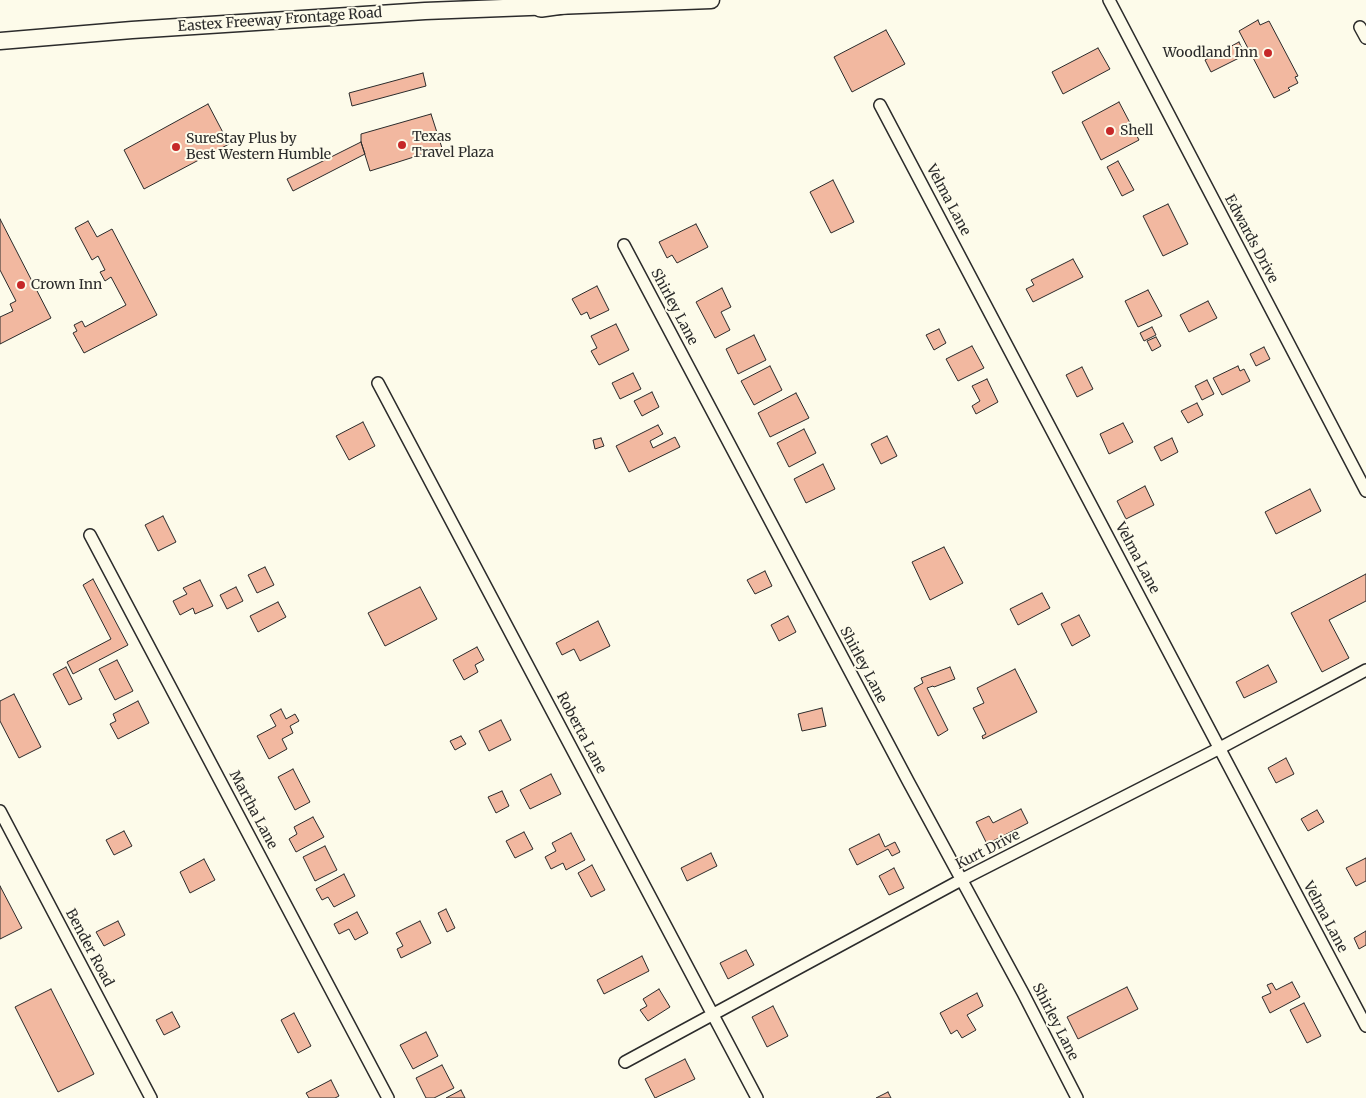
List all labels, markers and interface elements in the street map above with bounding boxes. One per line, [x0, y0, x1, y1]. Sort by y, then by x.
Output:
street label: Eastex Freeway Frontage Road [177, 4, 383, 36]
place label: Woodland Inn [1163, 45, 1258, 61]
marker: Woodland Inn [1262, 47, 1274, 59]
place label: Shell [1120, 123, 1153, 139]
marker: Shell [1104, 125, 1116, 137]
place label: Texas Travel Plaza [412, 129, 494, 162]
place label: SureStay Plus by Best Western Humble [186, 131, 331, 164]
marker: Texas Travel Plaza [396, 139, 408, 151]
marker: SureStay Plus by Best Western Humble [170, 141, 182, 153]
street label: Velma Lane [922, 162, 974, 238]
street label: Edwards Drive [1221, 192, 1281, 286]
street label: Shirley Lane [647, 266, 701, 348]
place label: Crown Inn [31, 277, 102, 293]
marker: Crown Inn [15, 279, 27, 291]
street label: Velma Lane [1111, 520, 1163, 596]
street label: Shirley Lane [836, 624, 890, 706]
street label: Roberta Lane [553, 689, 609, 777]
street label: Martha Lane [225, 768, 281, 852]
street label: Kurt Drive [953, 827, 1023, 873]
street label: Velma Lane [1299, 879, 1351, 955]
street label: Bender Road [61, 906, 117, 990]
street label: Shirley Lane [1028, 981, 1082, 1063]

